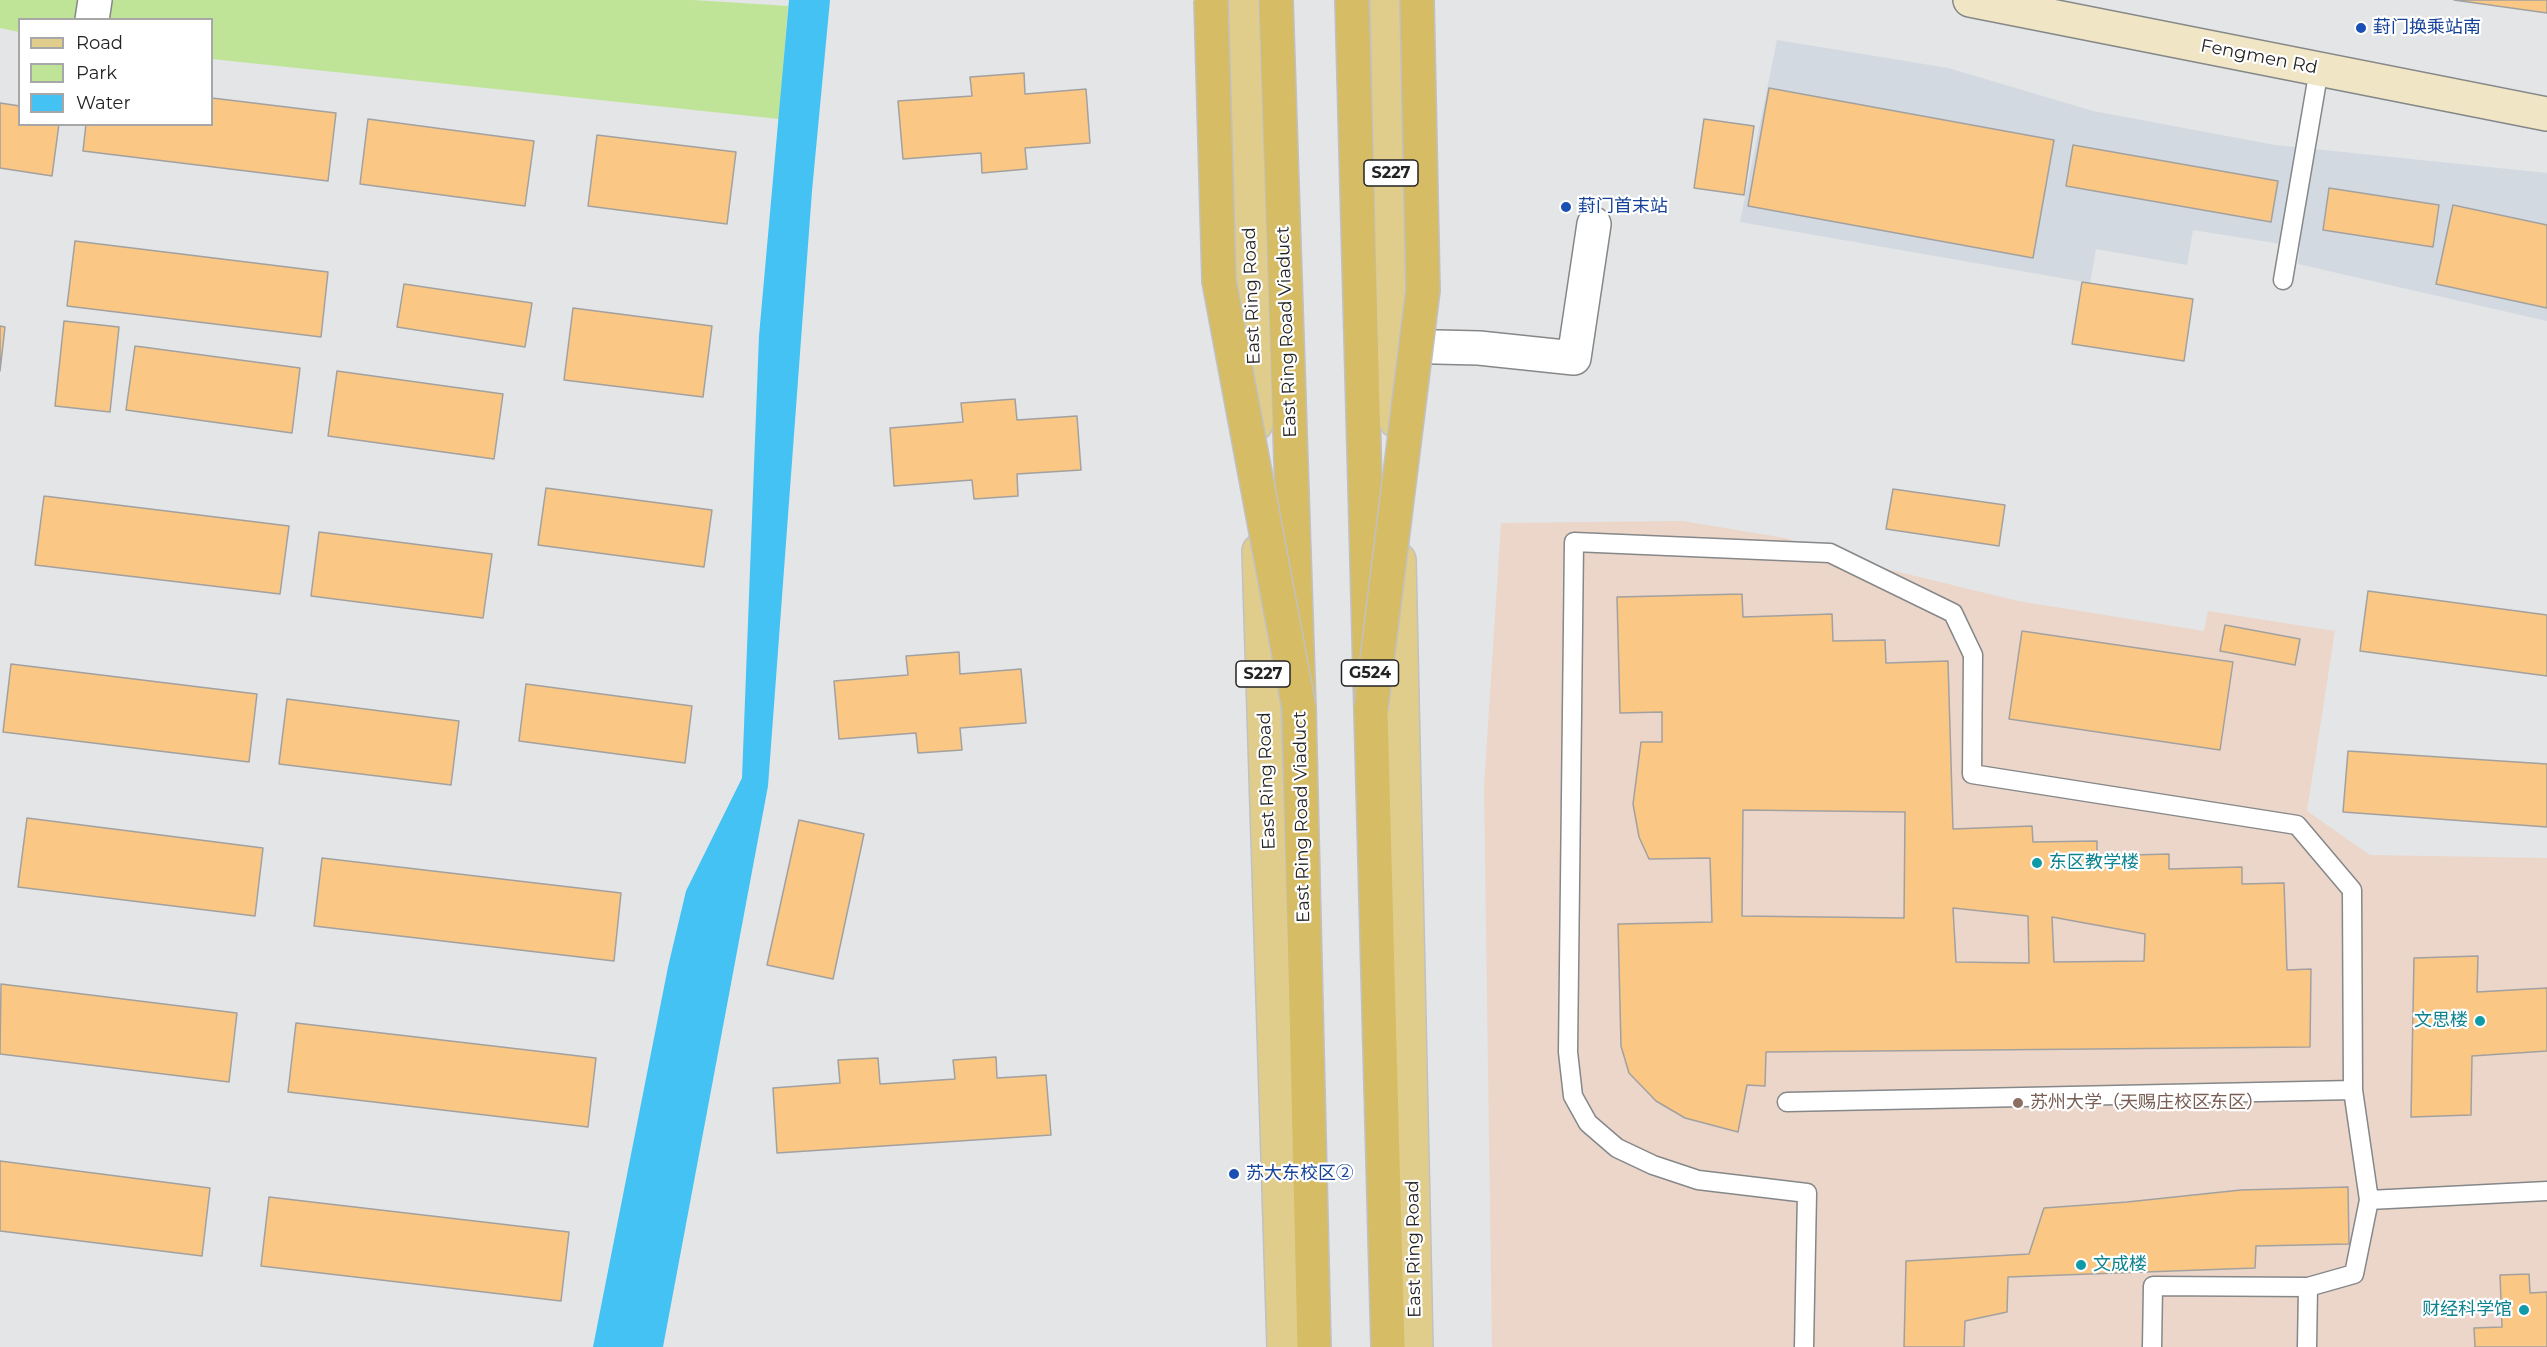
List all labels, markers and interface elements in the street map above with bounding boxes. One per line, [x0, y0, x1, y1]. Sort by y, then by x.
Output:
place label: 葑门换乘站南 [2373, 17, 2481, 39]
legend [18, 18, 213, 126]
marker: 葑门换乘站南 [2354, 21, 2368, 35]
text: Road [76, 32, 123, 54]
street label: Fengmen Rd [2199, 35, 2319, 79]
text: Park [76, 62, 117, 84]
text: Water [76, 92, 131, 114]
road number: S227 [1364, 160, 1418, 186]
place label: 葑门首末站 [1578, 196, 1668, 218]
marker: 葑门首末站 [1559, 200, 1573, 214]
street label: East Ring Road Viaduct [1273, 226, 1301, 438]
street label: East Ring Road [1239, 227, 1265, 365]
road number: G524 [1342, 660, 1398, 686]
road number: S227 [1236, 661, 1290, 687]
street label: East Ring Road Viaduct [1289, 711, 1315, 923]
street label: East Ring Road [1254, 712, 1280, 850]
place label: 东区教学楼 [2049, 852, 2139, 874]
marker: 东区教学楼 [2030, 856, 2044, 870]
place label: 文思楼 [2414, 1010, 2468, 1032]
marker: 文思楼 [2473, 1014, 2487, 1028]
place label: 苏州大学（天赐庄校区东区） [2030, 1092, 2264, 1114]
marker: 苏州大学（天赐庄校区东区） [2011, 1096, 2025, 1110]
place label: 苏大东校区② [1246, 1163, 1354, 1185]
marker: 苏大东校区② [1227, 1167, 1241, 1181]
street label: East Ring Road [1402, 1180, 1426, 1318]
place label: 文成楼 [2093, 1254, 2147, 1276]
marker: 文成楼 [2074, 1258, 2088, 1272]
place label: 财经科学馆 [2422, 1299, 2512, 1321]
marker: 财经科学馆 [2517, 1303, 2531, 1317]

